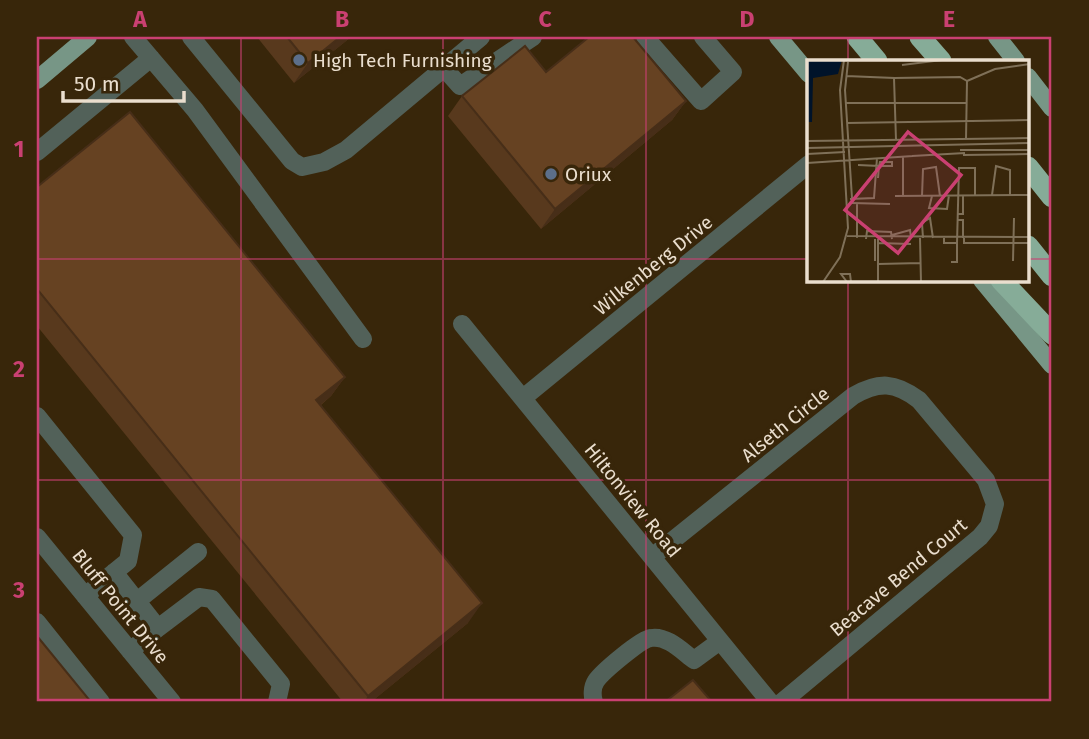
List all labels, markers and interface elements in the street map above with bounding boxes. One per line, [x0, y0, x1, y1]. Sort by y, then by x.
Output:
text: A [132, 5, 147, 33]
text: B [335, 5, 349, 33]
text: C [538, 5, 552, 33]
text: D [740, 5, 755, 33]
text: E [943, 5, 955, 33]
place label: High Tech Furnishing [313, 49, 492, 72]
marker: High Tech Furnishing [291, 52, 307, 68]
scale bar [63, 60, 184, 104]
inset map [807, 60, 1030, 282]
text: 50 m [74, 71, 120, 97]
text: 1 [14, 135, 24, 163]
place label: Oriux [565, 163, 612, 186]
marker: Oriux [543, 166, 559, 182]
street label: Wilkenberg Drive [589, 211, 717, 320]
text: 2 [13, 355, 25, 383]
street label: Alseth Circle [737, 382, 834, 467]
street label: Hiltonview Road [580, 439, 686, 562]
street label: Beacave Bend Court [825, 513, 972, 641]
street label: Bluff Point Drive [67, 545, 174, 668]
text: 3 [12, 576, 25, 604]

